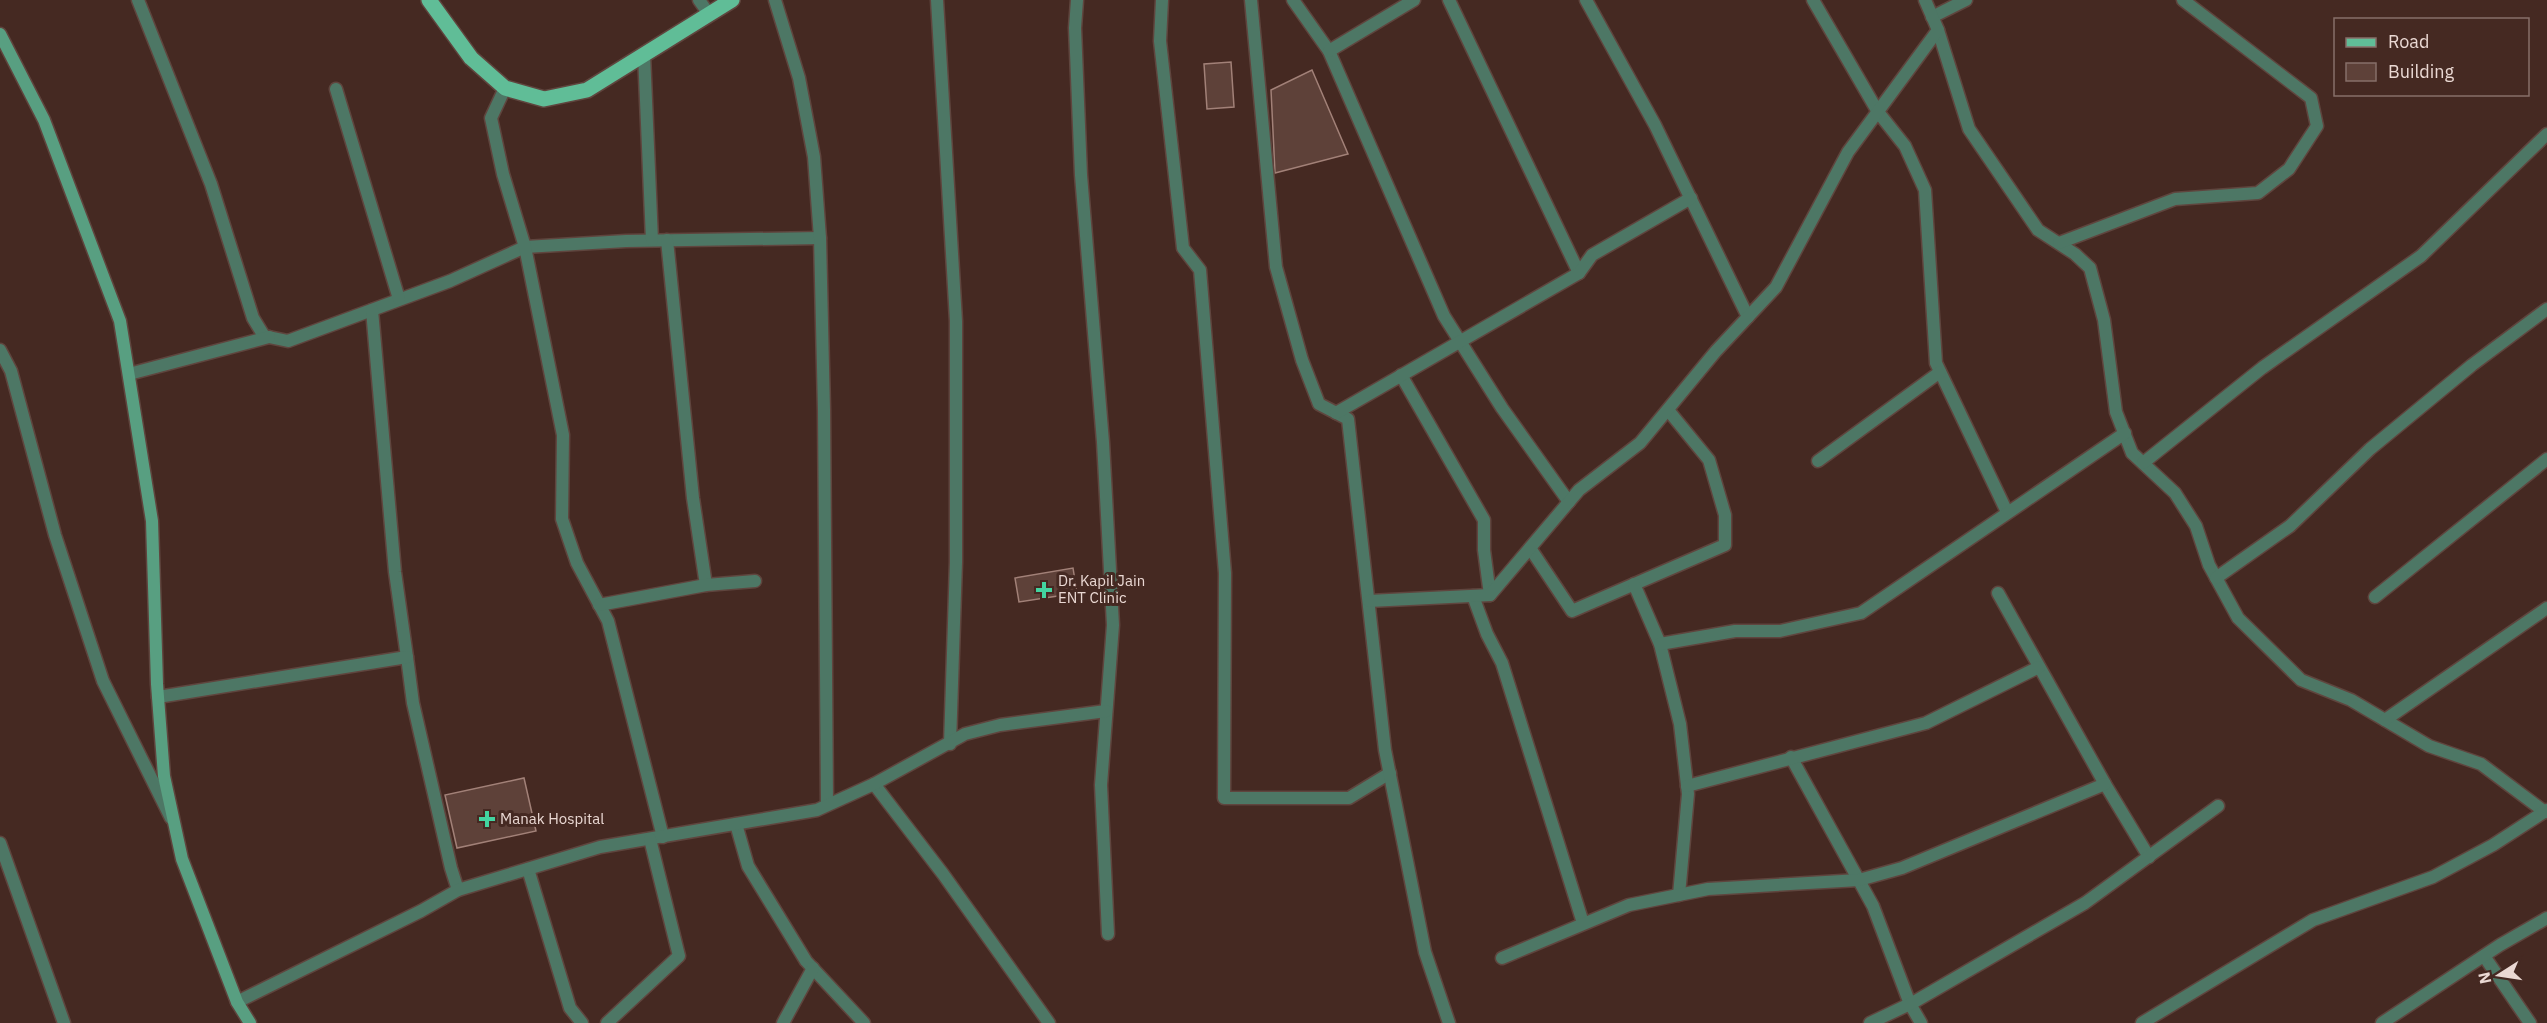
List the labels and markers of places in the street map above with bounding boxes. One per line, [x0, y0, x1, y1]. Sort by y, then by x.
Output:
place label: Dr. Kapil Jain ENT Clinic [1058, 571, 1145, 607]
marker: Dr. Kapil Jain ENT Clinic [1035, 581, 1053, 599]
place label: Manak Hospital [500, 809, 604, 828]
marker: Manak Hospital [478, 810, 496, 828]

